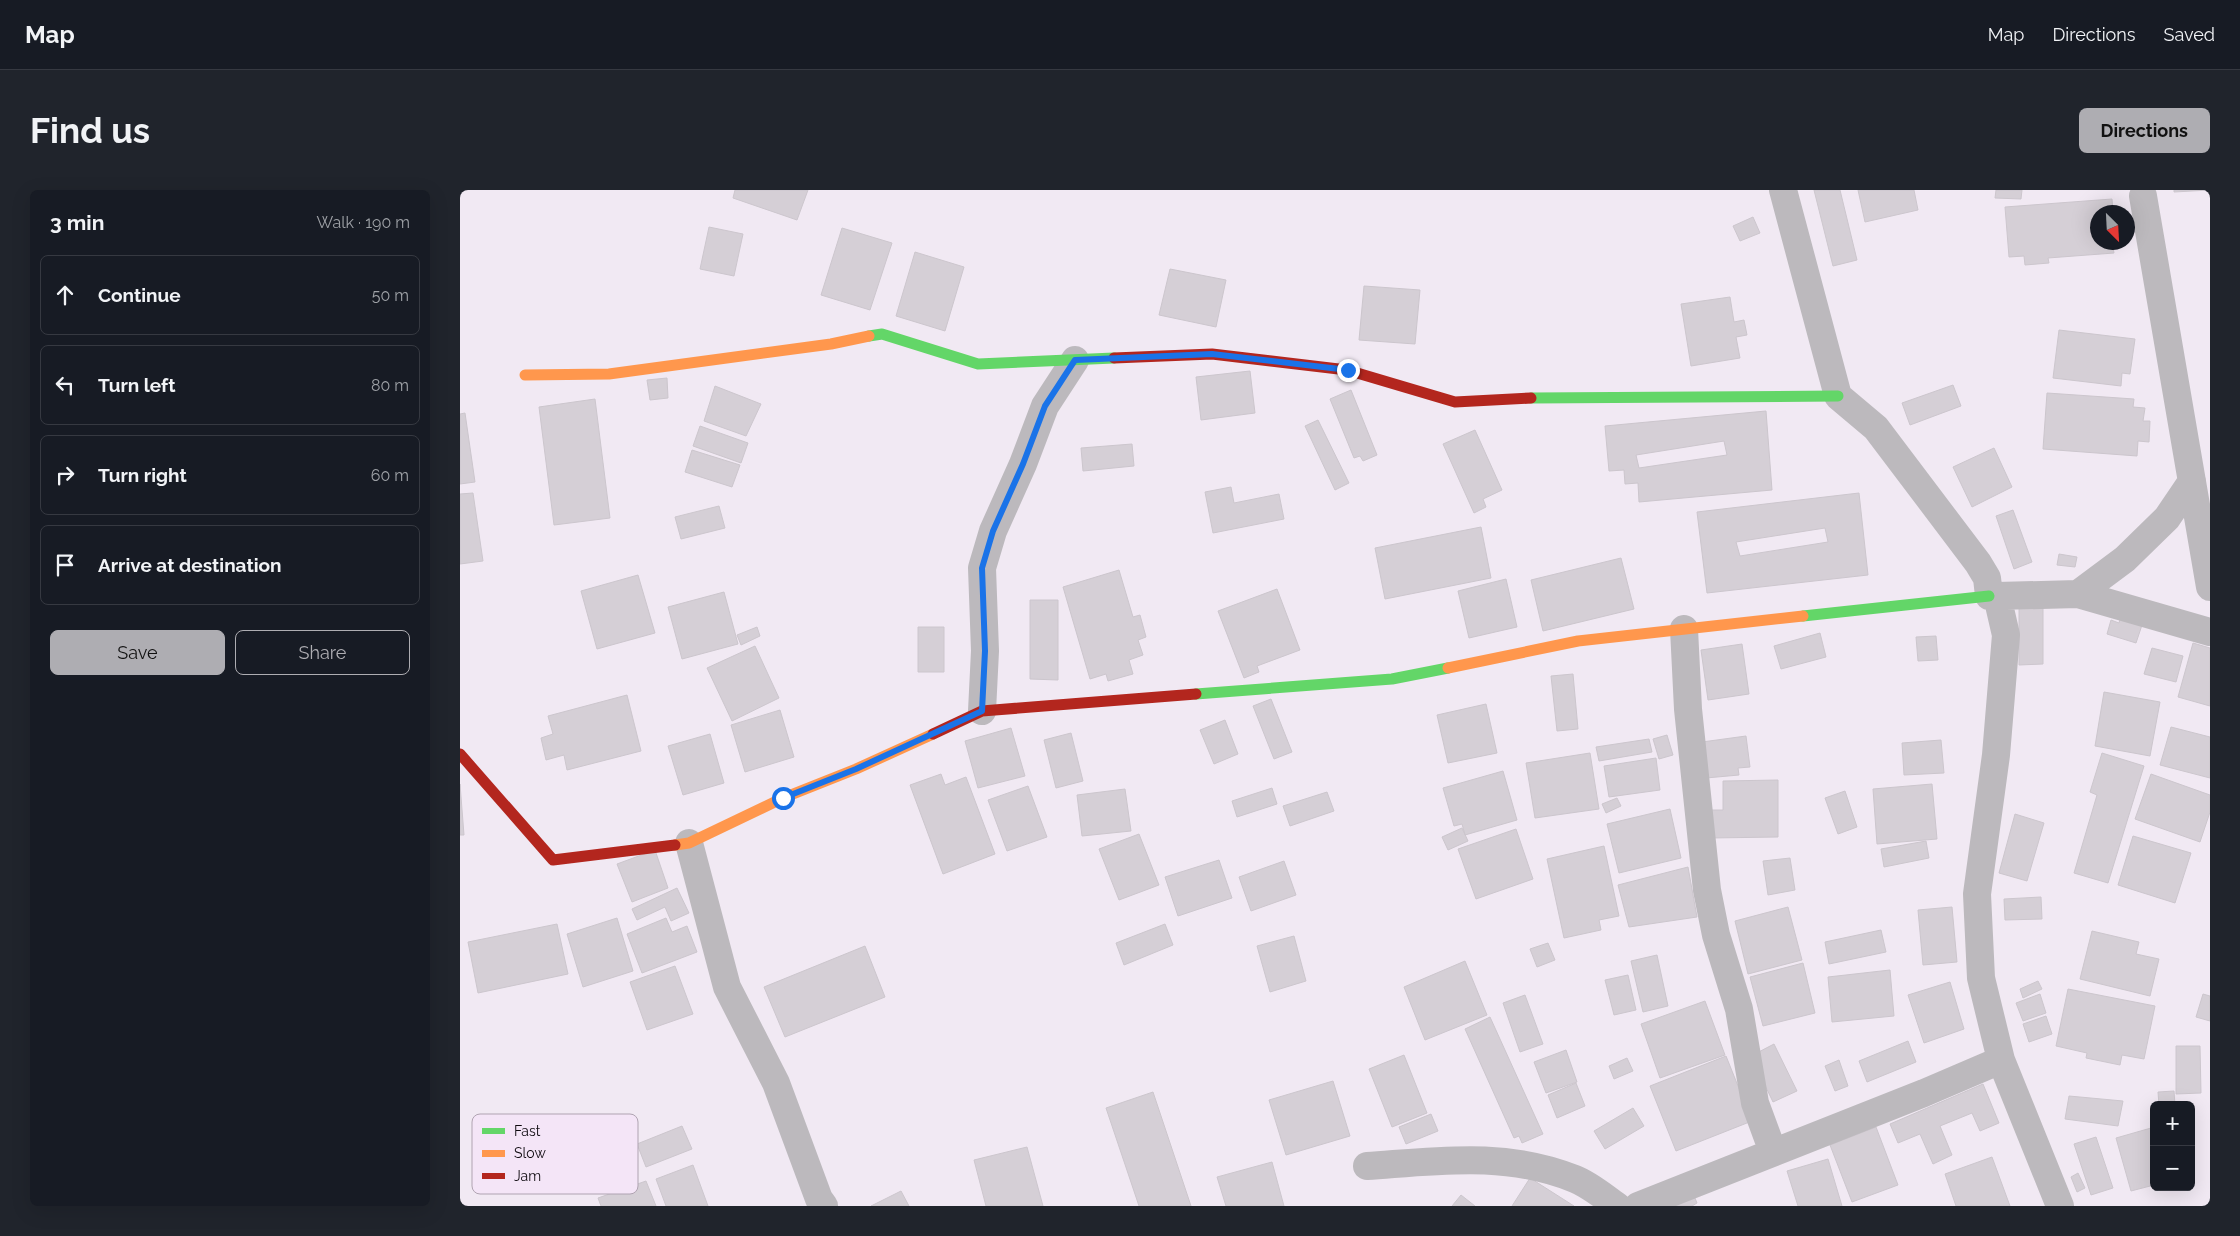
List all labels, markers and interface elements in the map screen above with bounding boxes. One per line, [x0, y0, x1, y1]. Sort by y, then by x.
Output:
text: Map [25, 20, 75, 49]
text: Map [1988, 24, 2024, 45]
text: Directions [2052, 24, 2136, 45]
text: Saved [2164, 24, 2215, 45]
button: Directions [2079, 108, 2210, 153]
text: Find us [30, 110, 150, 151]
north arrow [2090, 205, 2135, 250]
text: 3 min [50, 210, 104, 235]
text: Walk · 190 m [317, 213, 410, 232]
icon: ahead [51, 281, 79, 309]
text: Continue [98, 284, 181, 306]
text: 50 m [372, 286, 409, 305]
route end [1337, 359, 1360, 382]
icon: left [51, 371, 79, 399]
text: Turn left [98, 374, 175, 396]
text: 80 m [371, 376, 409, 395]
icon: right [51, 461, 79, 489]
text: Turn right [98, 464, 187, 486]
text: 60 m [371, 466, 409, 485]
icon: arrive [51, 551, 79, 579]
text: Arrive at destination [98, 554, 282, 576]
button: Save [50, 630, 225, 675]
button: Share [235, 630, 410, 675]
route start [772, 787, 795, 810]
map controls [2150, 1101, 2195, 1191]
button: + [2150, 1101, 2195, 1146]
legend [472, 1114, 638, 1194]
text: Fast [514, 1123, 541, 1139]
text: Slow [514, 1145, 546, 1161]
button: − [2150, 1146, 2195, 1191]
text: Jam [514, 1168, 541, 1184]

